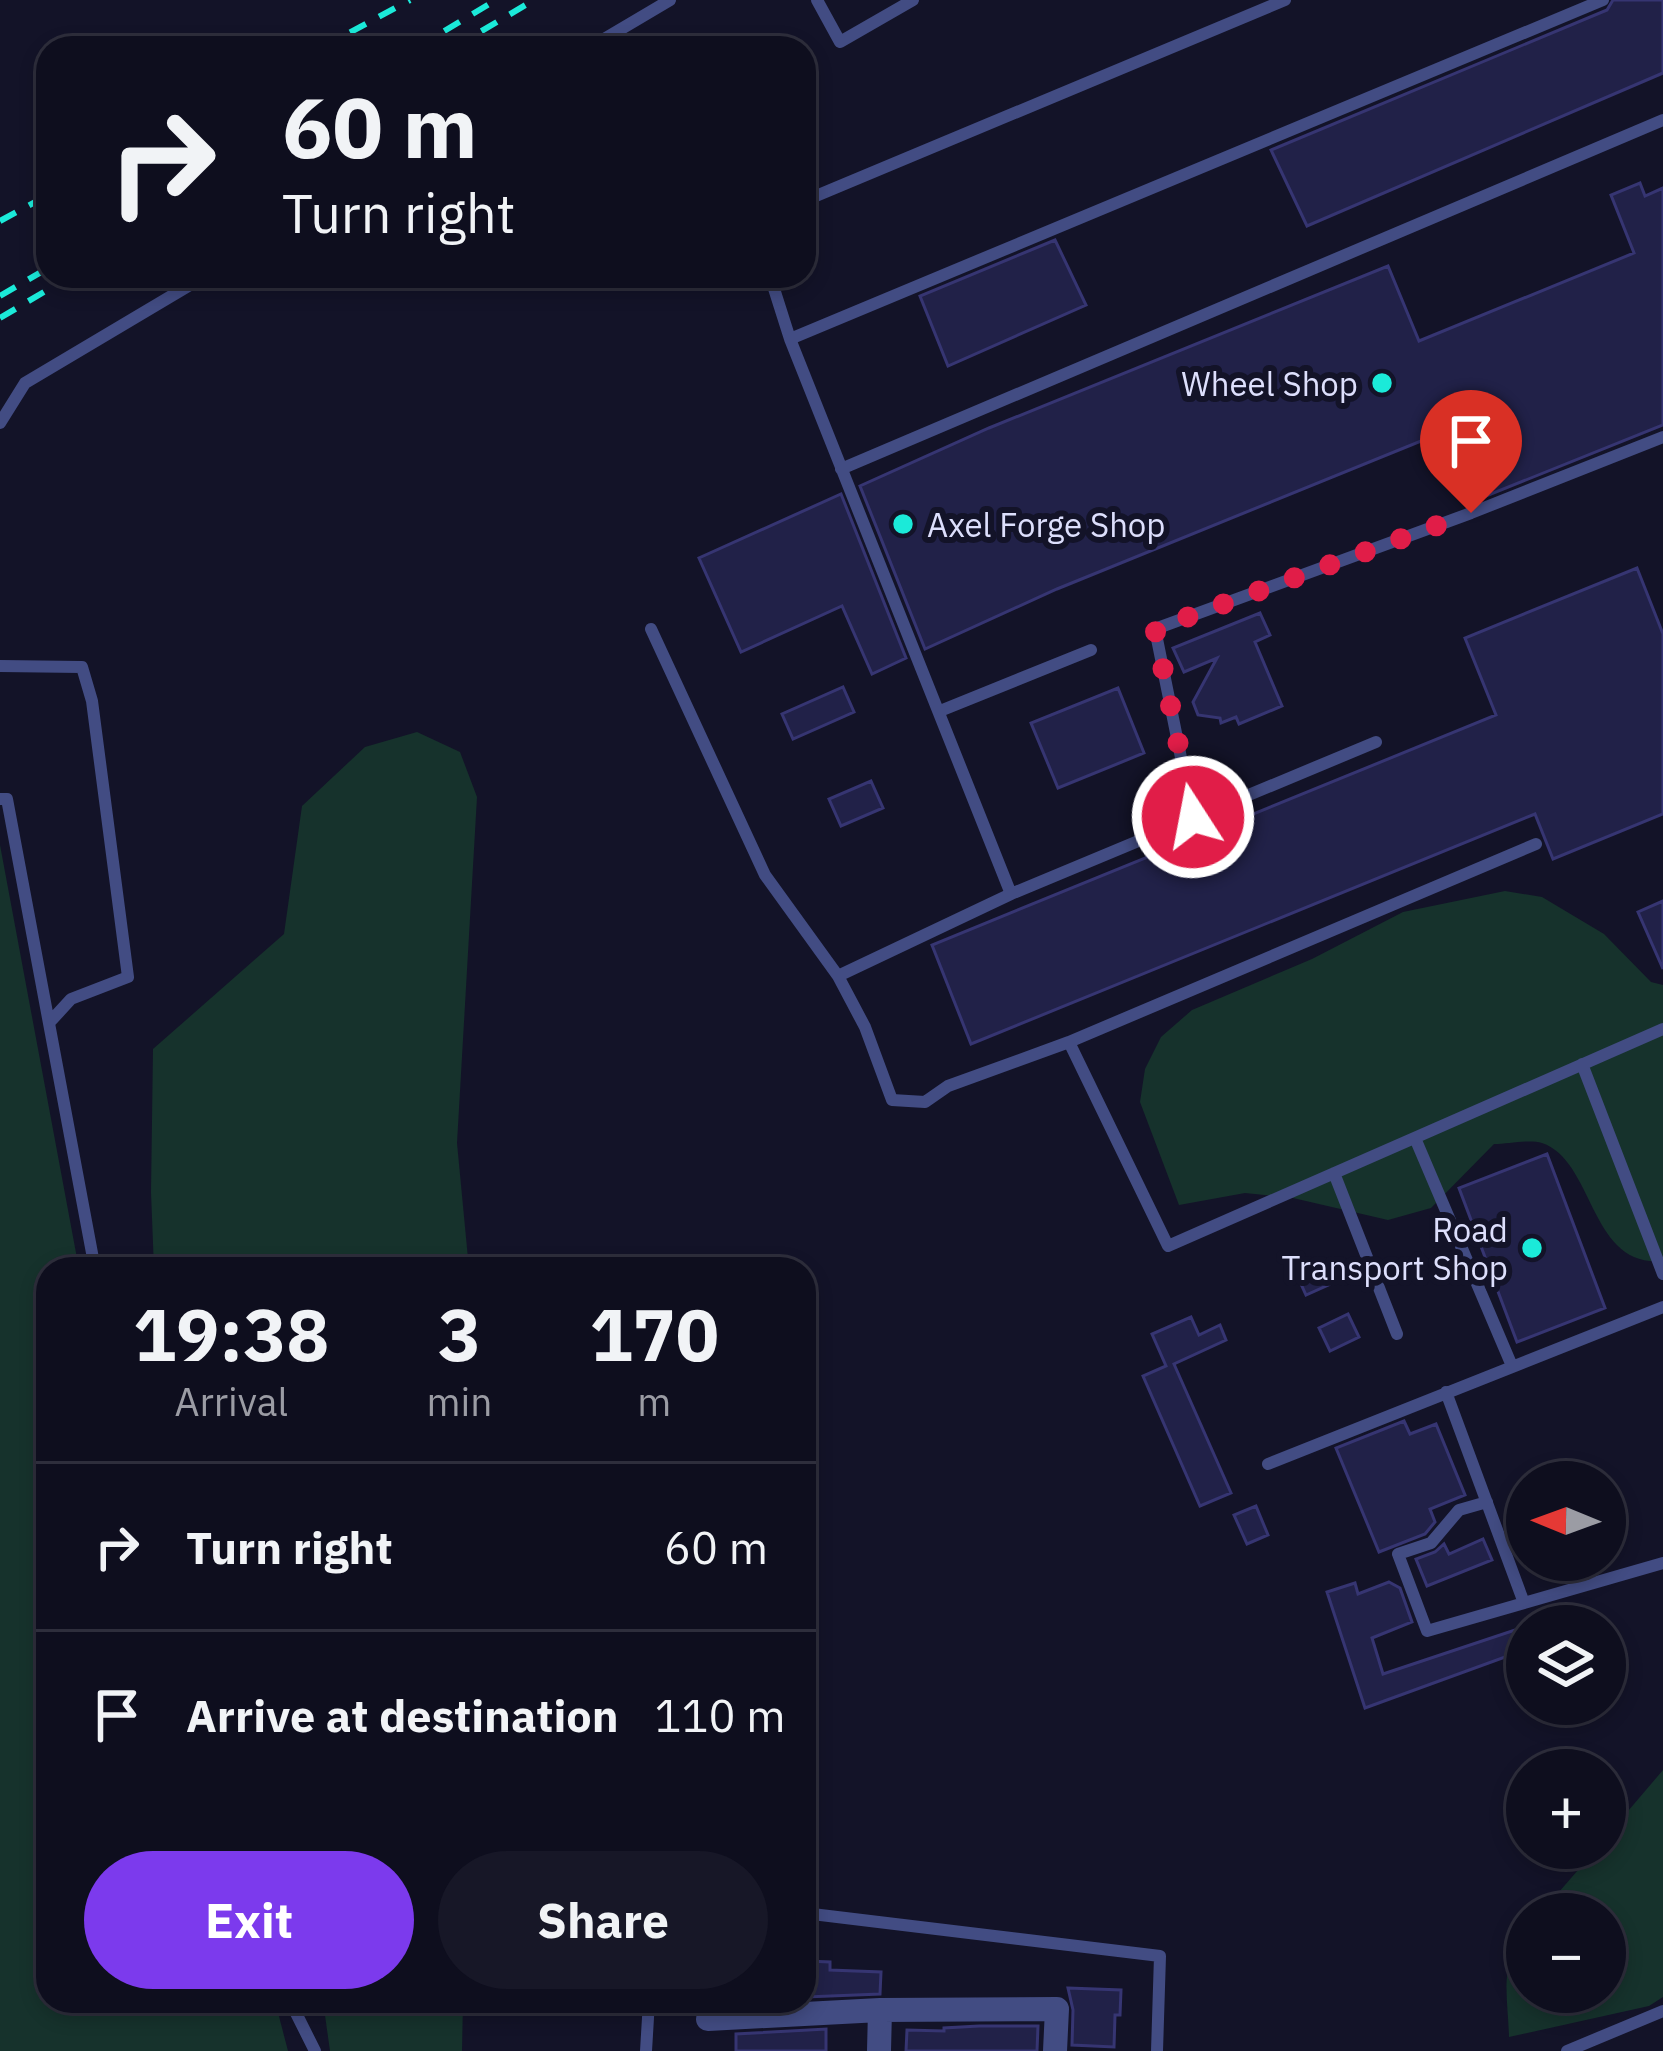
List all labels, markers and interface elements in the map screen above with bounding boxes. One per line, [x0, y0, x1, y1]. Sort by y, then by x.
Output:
text: 60 m [282, 72, 478, 181]
icon: right [84, 84, 240, 240]
text: Turn right [282, 178, 516, 248]
place label: Wheel Shop [1181, 362, 1358, 405]
marker: Wheel Shop [1369, 370, 1395, 396]
pin [1420, 390, 1522, 513]
icon: arrive [1438, 408, 1504, 474]
place label: Axel Forge Shop [927, 503, 1166, 546]
marker: Axel Forge Shop [890, 511, 916, 537]
position arrow [1130, 754, 1256, 880]
place label: Road Transport Shop [1281, 1208, 1508, 1289]
marker: Road Transport Shop [1519, 1235, 1545, 1261]
text: 19:38 [133, 1287, 330, 1381]
text: 3 [438, 1287, 481, 1381]
text: 170 [589, 1287, 719, 1381]
text: Arrival [174, 1376, 288, 1427]
text: min [427, 1376, 492, 1427]
text: m [637, 1376, 671, 1427]
north arrow [1506, 1461, 1626, 1581]
map controls [1506, 1461, 1626, 2013]
icon: right [84, 1514, 150, 1580]
text: Turn right [186, 1518, 393, 1576]
text: 60 m [664, 1518, 768, 1576]
button: layers [1506, 1605, 1626, 1725]
icon: arrive [84, 1682, 150, 1748]
text: Arrive at destination [186, 1686, 619, 1744]
text: 110 m [655, 1686, 785, 1744]
button: + [1506, 1749, 1626, 1869]
button: Exit [84, 1851, 414, 1989]
button: Share [438, 1851, 768, 1989]
button: − [1506, 1893, 1626, 2013]

